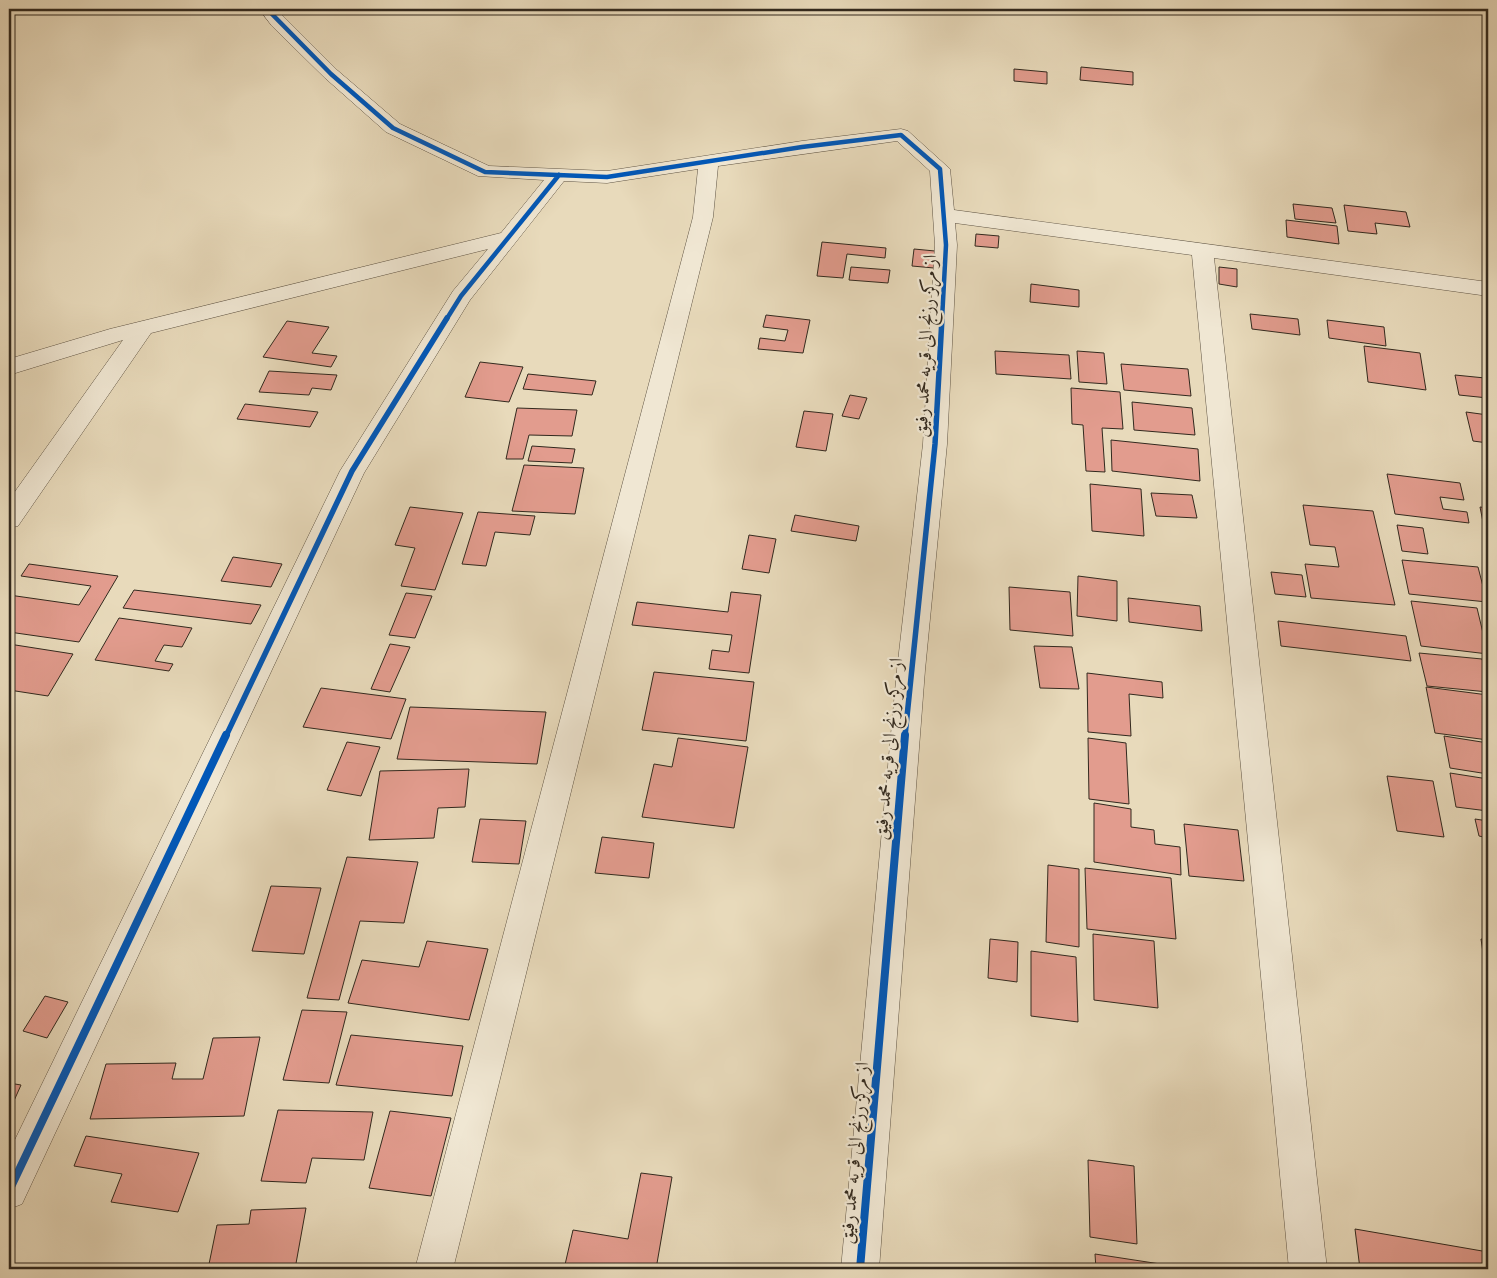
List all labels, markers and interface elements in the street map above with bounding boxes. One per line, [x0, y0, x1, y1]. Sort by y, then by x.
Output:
street label: از مرکز رزنج الی قریه محمد رفیق [910, 254, 946, 438]
street label: از مرکز رزنج الی قریه محمد رفیق [870, 657, 912, 841]
street label: از مرکز رزنج الی قریه محمد رفیق [836, 1061, 878, 1245]

